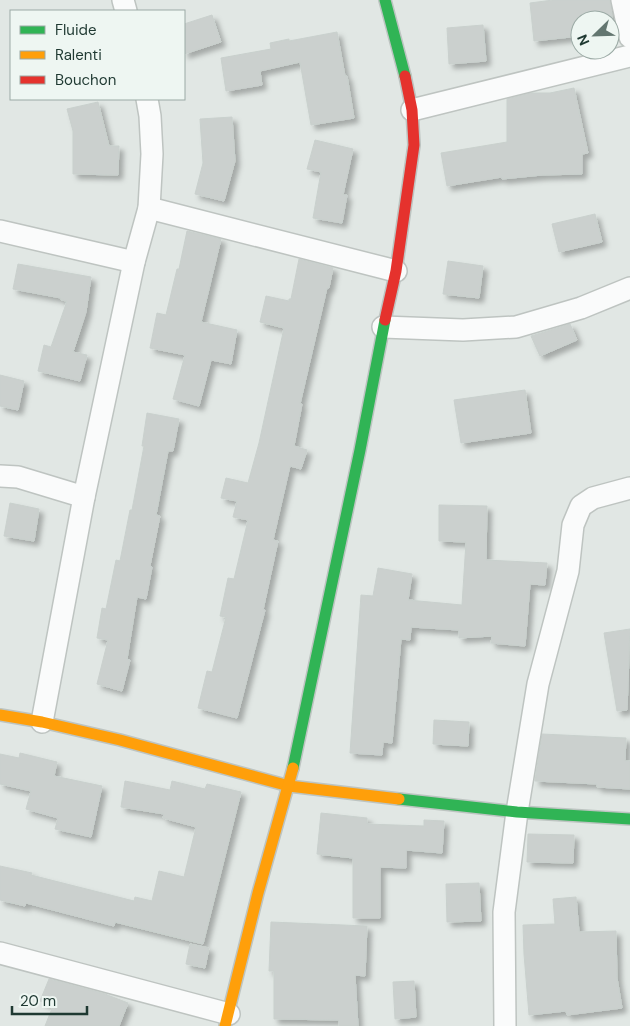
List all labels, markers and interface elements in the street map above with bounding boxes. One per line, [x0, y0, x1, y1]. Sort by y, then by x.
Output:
legend [10, 10, 185, 100]
north arrow [570, 10, 620, 60]
text: Fluide [55, 20, 97, 40]
text: N [573, 32, 593, 48]
text: Ralenti [55, 45, 102, 65]
text: Bouchon [55, 70, 116, 90]
scale bar [12, 984, 88, 1016]
text: 20 m [20, 991, 56, 1011]

